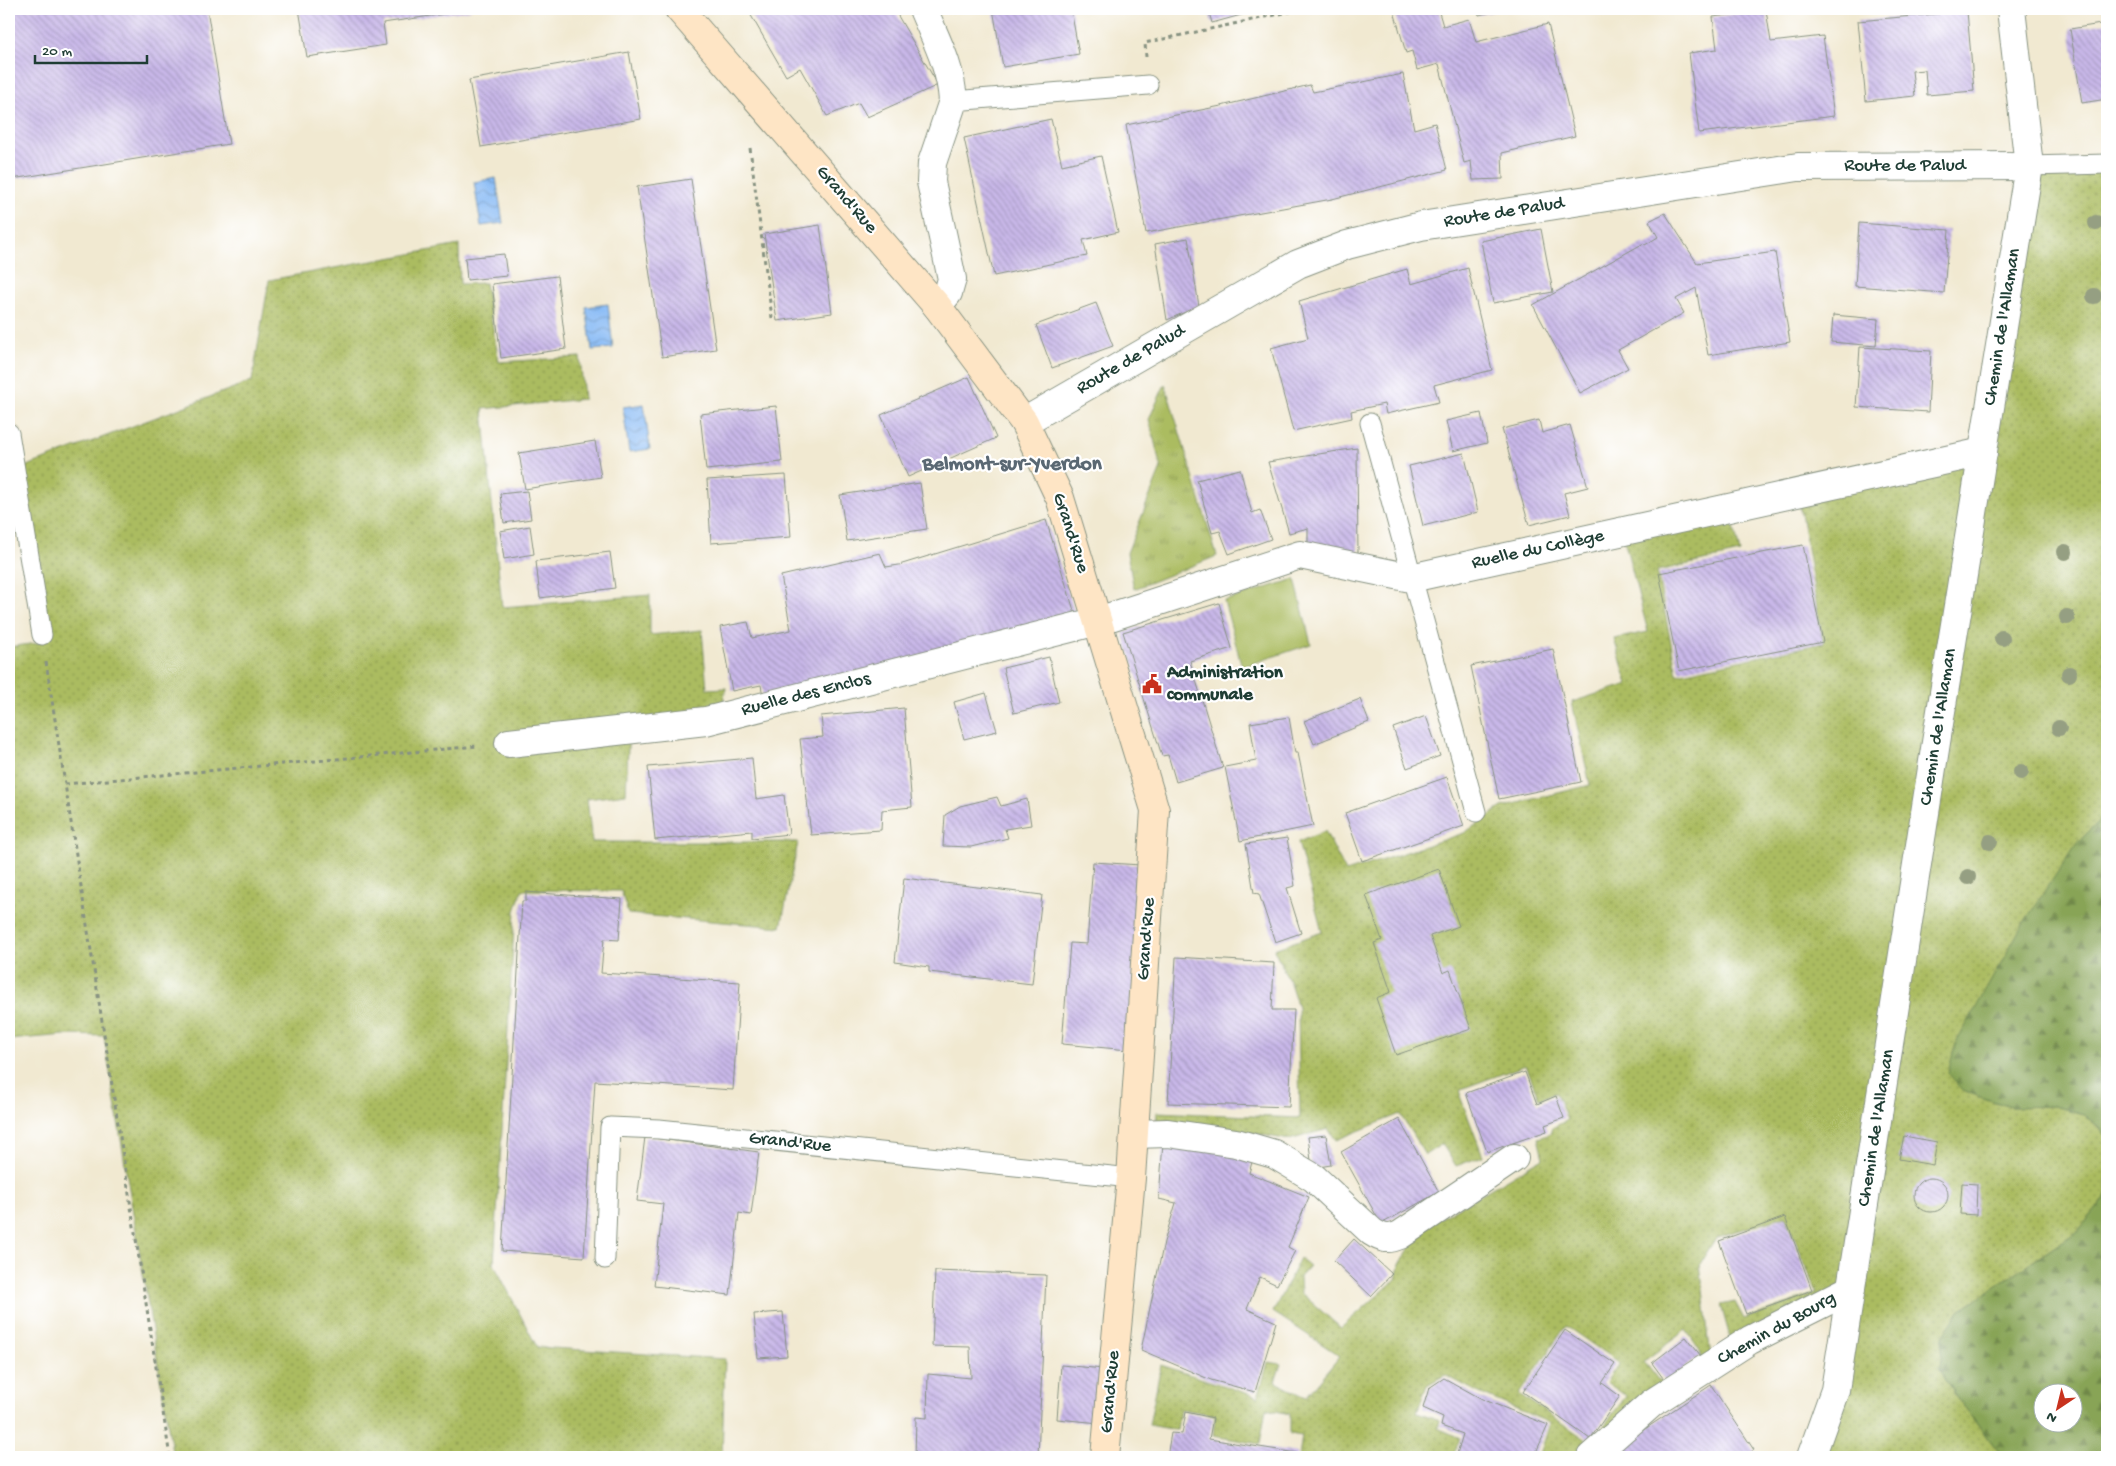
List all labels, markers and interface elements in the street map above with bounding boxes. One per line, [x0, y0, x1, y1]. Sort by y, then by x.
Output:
scale bar [35, 32, 148, 64]
text: 20 m [42, 43, 72, 61]
street label: Route de Palud [1844, 155, 1968, 178]
street label: Grand'Rue [810, 161, 882, 239]
street label: Route de Palud [1442, 192, 1568, 234]
street label: Chemin de l'Allaman [1979, 247, 2027, 407]
street label: Route de Palud [1073, 319, 1191, 400]
district label: Belmont-sur-Yverdon [921, 453, 1103, 478]
street label: Grand'Rue [1046, 490, 1094, 576]
street label: Ruelle du Collège [1470, 525, 1607, 575]
street label: Chemin de l'Allaman [1915, 647, 1963, 807]
place label: Administration communale [1166, 662, 1284, 707]
street label: Ruelle des Enclos [739, 668, 874, 722]
public building icon: Administration communale [1141, 673, 1163, 695]
street label: Grand'Rue [1133, 897, 1161, 981]
street label: Chemin de l'Allaman [1853, 1048, 1901, 1208]
street label: Grand'Rue [748, 1127, 833, 1159]
street label: Chemin du Bourg [1714, 1287, 1840, 1371]
street label: Grand'Rue [1096, 1350, 1126, 1434]
north arrow [2034, 1384, 2084, 1434]
text: N [2043, 1407, 2061, 1426]

